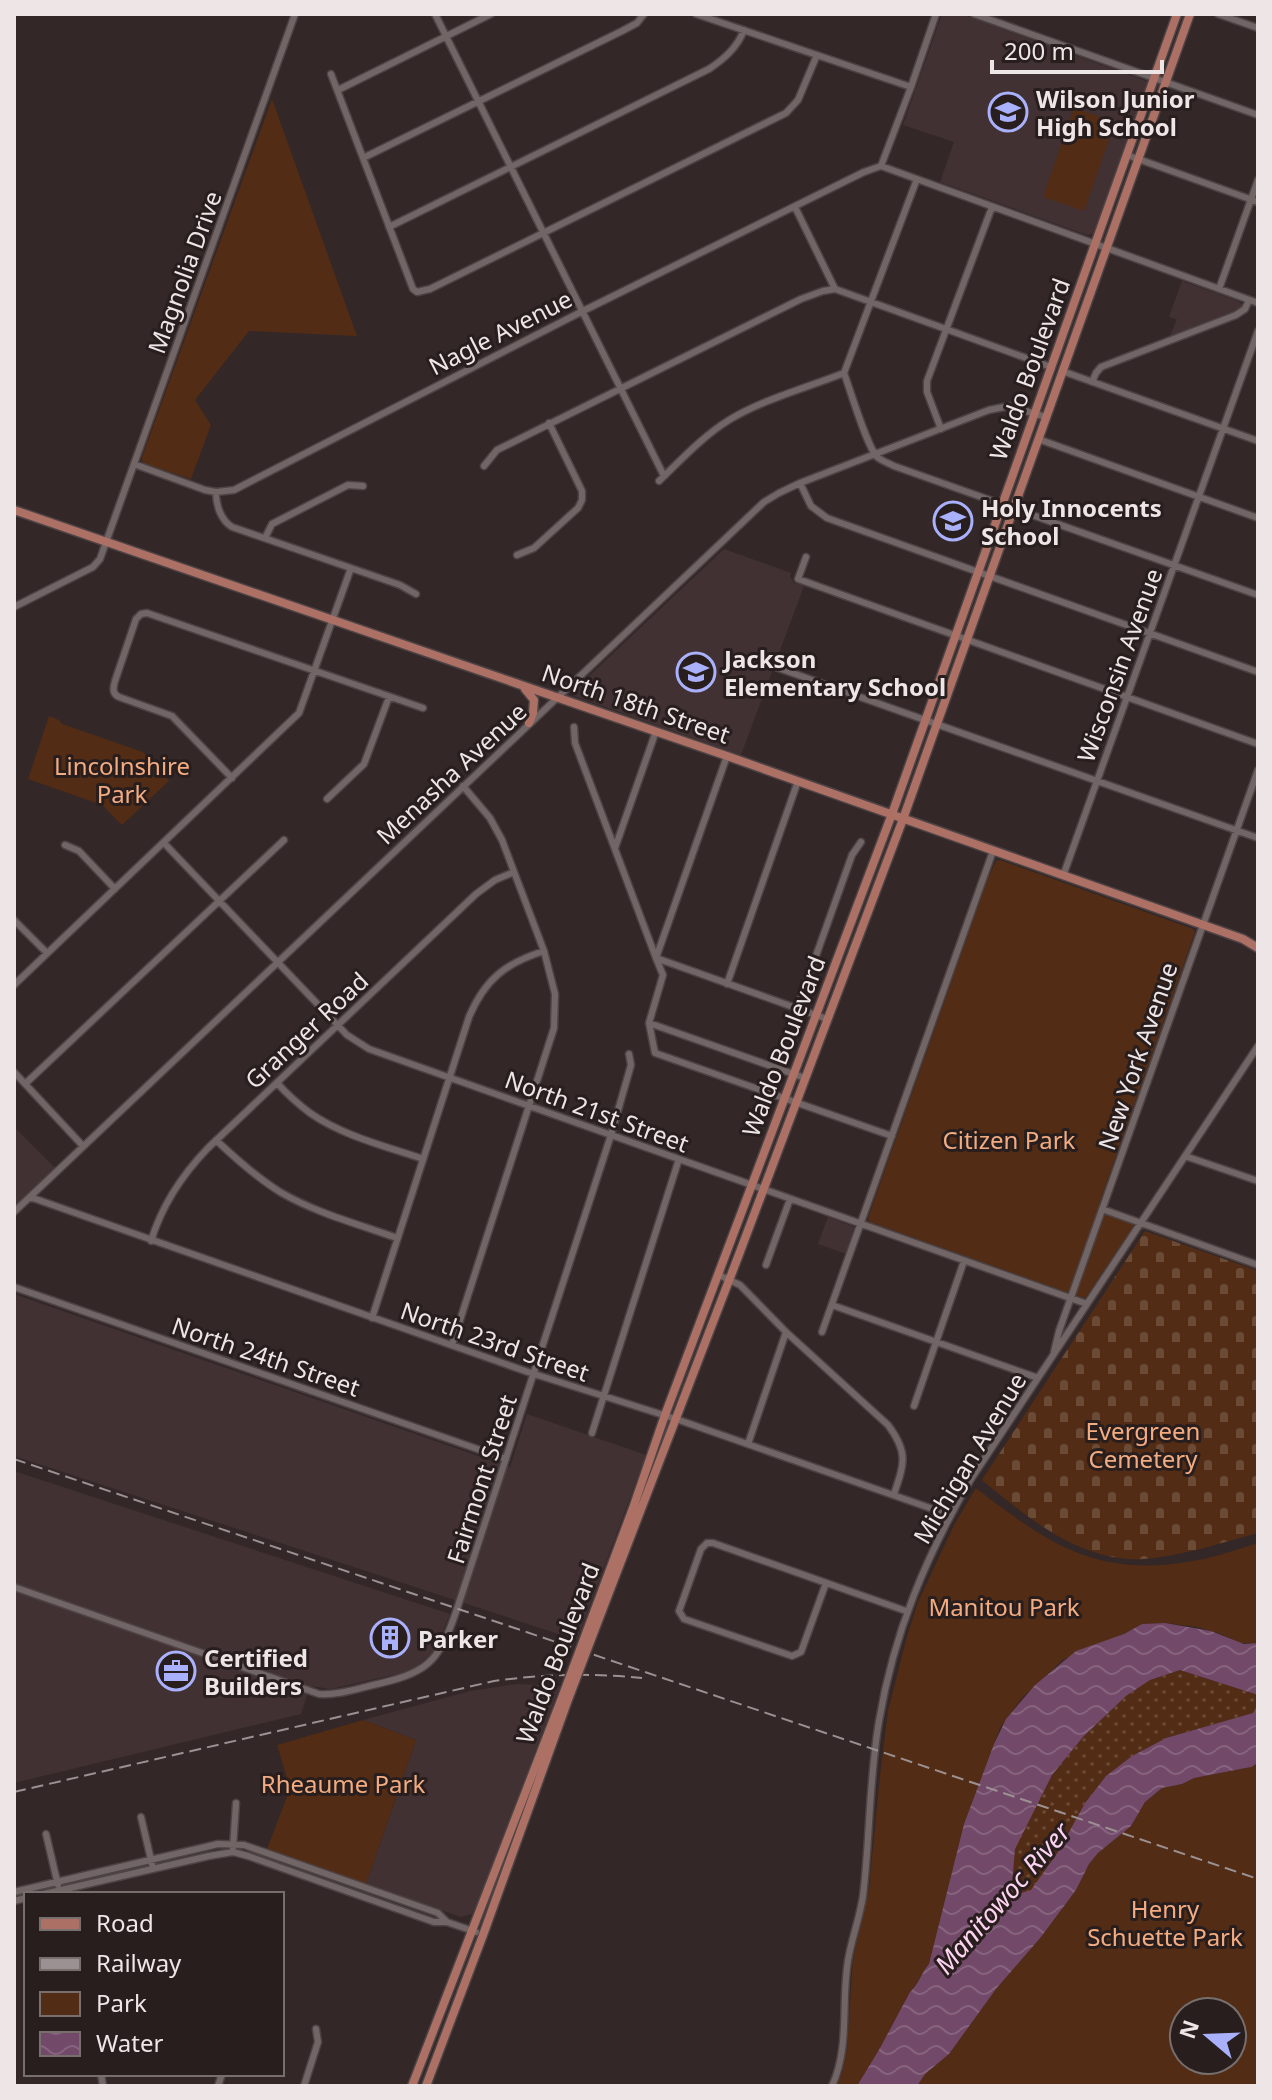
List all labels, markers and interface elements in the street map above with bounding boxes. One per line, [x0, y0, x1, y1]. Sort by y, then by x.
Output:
scale bar [992, 24, 1162, 74]
text: 200 m [1004, 34, 1074, 67]
place label: Wilson Junior High School [1036, 82, 1195, 143]
school or university icon: Wilson Junior High School [987, 91, 1029, 133]
street label: Magnolia Drive [139, 186, 229, 358]
street label: Waldo Boulevard [981, 274, 1077, 464]
street label: Nagle Avenue [423, 282, 577, 382]
place label: Holy Innocents School [981, 491, 1162, 552]
school or university icon: Holy Innocents School [932, 500, 974, 542]
street label: Wisconsin Avenue [1069, 564, 1169, 766]
place label: Jackson Elementary School [722, 642, 946, 703]
school or university icon: Jackson Elementary School [675, 651, 717, 693]
street label: North 18th Street [538, 655, 735, 751]
street label: Menasha Avenue [369, 695, 533, 851]
park label: Lincolnshire Park [54, 749, 190, 810]
street label: Waldo Boulevard [733, 951, 833, 1141]
street label: New York Avenue [1089, 958, 1185, 1154]
street label: Granger Road [237, 964, 375, 1096]
street label: North 21st Street [501, 1062, 694, 1160]
park label: Citizen Park [943, 1123, 1076, 1156]
street label: North 23rd Street [396, 1293, 594, 1389]
street label: North 24th Street [168, 1308, 365, 1404]
street label: Michigan Avenue [905, 1366, 1033, 1550]
street label: Fairmont Street [438, 1390, 524, 1568]
park label: Evergreen Cemetery [1086, 1414, 1200, 1475]
street label: Waldo Boulevard [507, 1558, 607, 1748]
park label: Manitou Park [928, 1590, 1080, 1623]
building icon: Parker [369, 1617, 411, 1659]
place label: Parker [418, 1622, 498, 1655]
place label: Certified Builders [204, 1641, 308, 1702]
office icon: Certified Builders [155, 1650, 197, 1692]
park label: Rheaume Park [261, 1767, 425, 1800]
water label: Manitowoc River [926, 1813, 1079, 1982]
legend [24, 1892, 284, 2076]
park label: Henry Schuette Park [1087, 1892, 1243, 1953]
text: Road [96, 1906, 154, 1939]
text: Railway [96, 1946, 182, 1979]
text: Park [96, 1986, 147, 2019]
north arrow [1168, 1996, 1248, 2076]
text: N [1171, 2016, 1205, 2043]
text: Water [96, 2026, 164, 2059]

